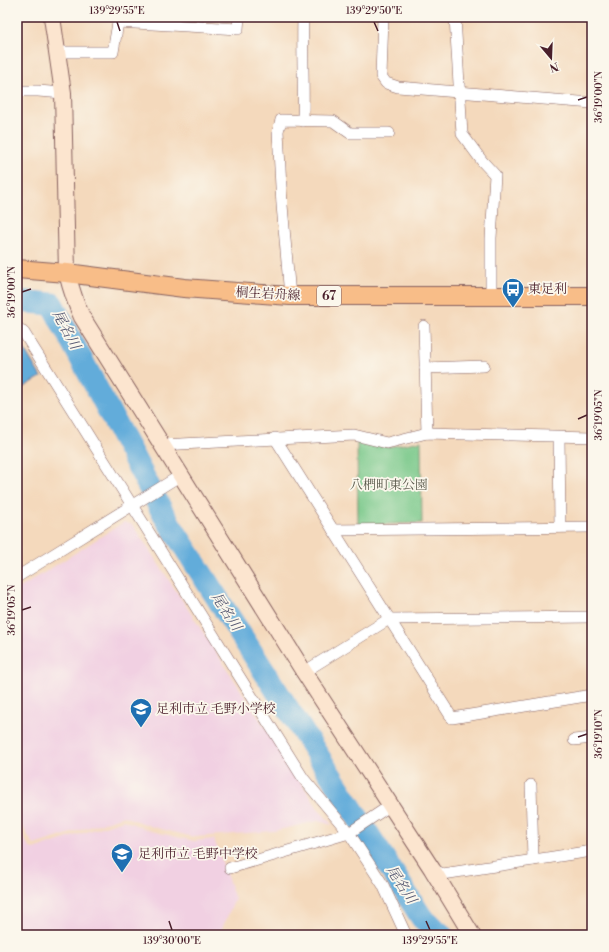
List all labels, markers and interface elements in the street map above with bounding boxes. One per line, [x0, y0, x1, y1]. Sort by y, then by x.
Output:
text: 139°29'55"E [89, 5, 145, 17]
text: 139°29'50"E [346, 5, 402, 17]
north arrow [531, 38, 571, 78]
text: N [547, 58, 560, 75]
text: 36°19'00"N [593, 70, 605, 123]
text: 36°19'00"N [6, 265, 18, 318]
bus stop icon: 東足利 [500, 276, 526, 309]
place label: 東足利 [528, 281, 567, 297]
street label: 桐生岩舟線 [235, 284, 301, 304]
road number: 67 [317, 286, 341, 306]
water label: 尾名川 [48, 307, 85, 355]
text: 36°19'05"N [593, 389, 605, 441]
park label: 八椚町東公園 [350, 477, 428, 493]
text: 36°19'05"N [6, 584, 18, 636]
water label: 尾名川 [207, 589, 246, 636]
school or university icon: 足利市立 毛野小学校 [128, 696, 154, 729]
place label: 足利市立 毛野小学校 [156, 701, 276, 717]
text: 36°19'10"N [593, 709, 605, 759]
school or university icon: 足利市立 毛野中学校 [109, 841, 135, 874]
place label: 足利市立 毛野中学校 [138, 846, 258, 862]
water label: 尾名川 [382, 862, 421, 909]
text: 139°30'00"E [143, 935, 201, 947]
text: 139°29'55"E [402, 935, 458, 947]

